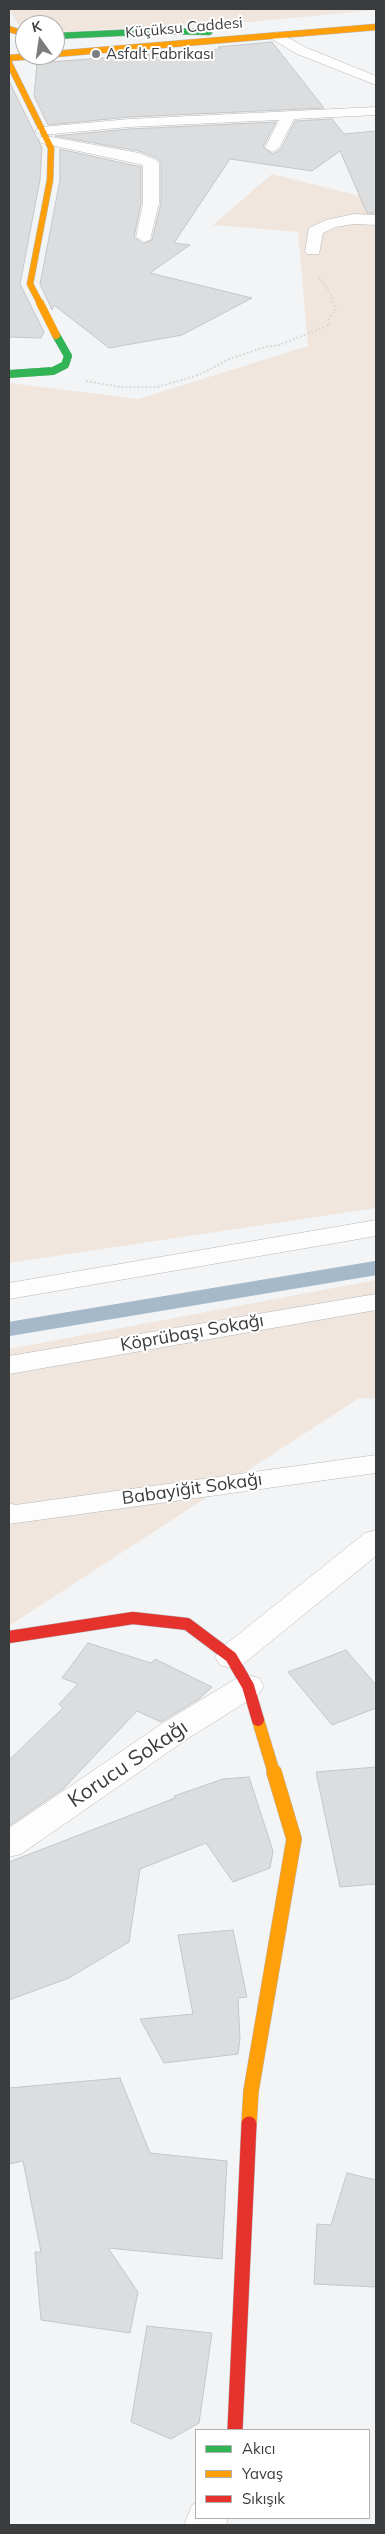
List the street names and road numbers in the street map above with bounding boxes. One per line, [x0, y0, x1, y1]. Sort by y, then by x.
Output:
street label: Küçüksu Caddesi [125, 14, 243, 42]
street label: Köprübaşı Sokağı [119, 1310, 265, 1356]
street label: Babayiğit Sokağı [121, 1468, 263, 1510]
street label: Korucu Sokağı [63, 1715, 193, 1813]

